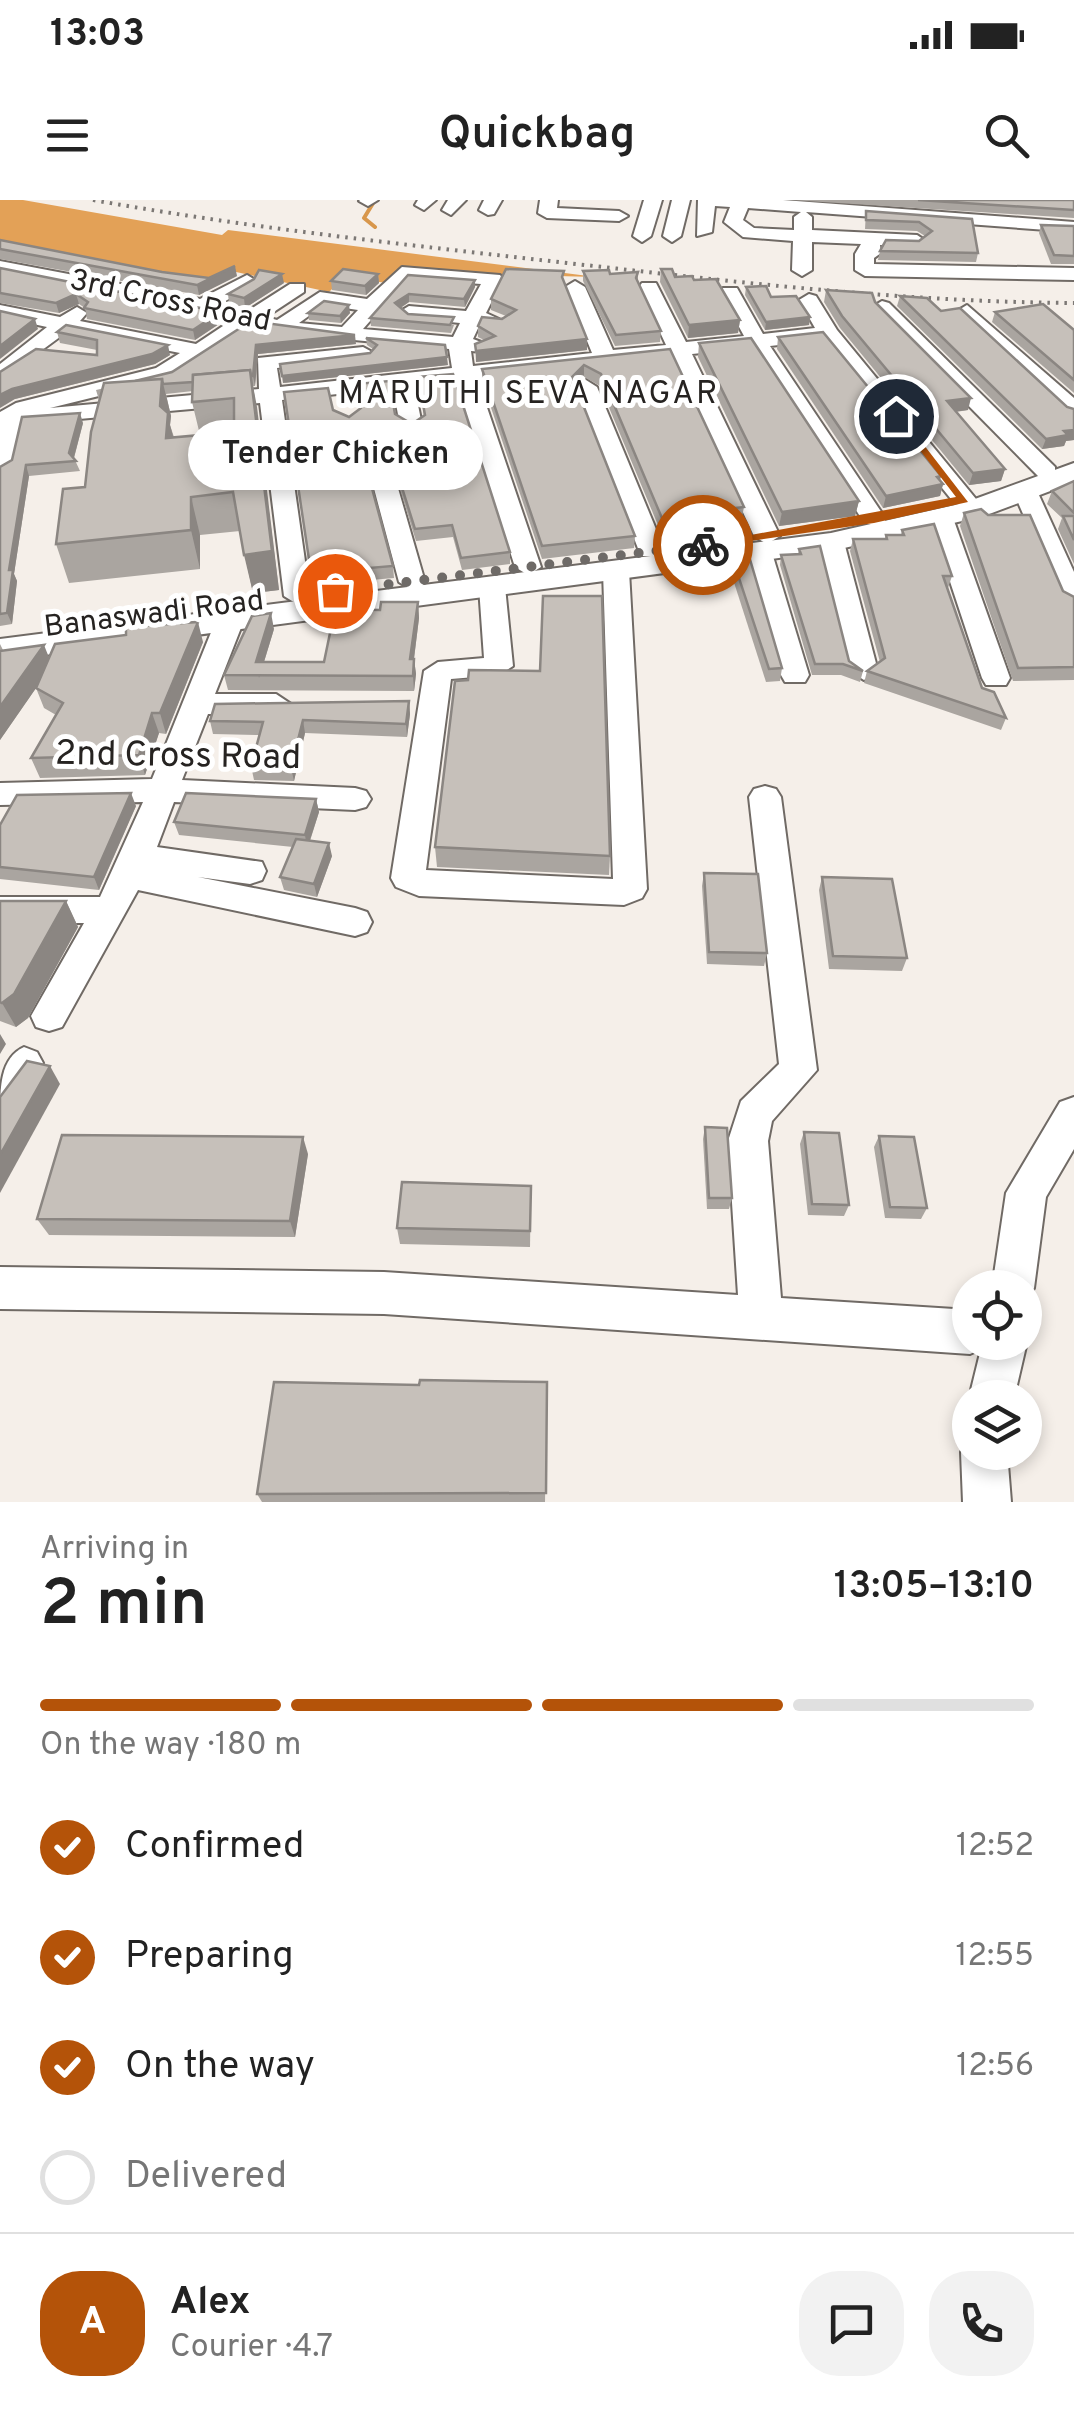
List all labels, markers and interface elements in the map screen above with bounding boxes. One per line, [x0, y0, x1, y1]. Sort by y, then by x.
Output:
text: 13:03 [50, 11, 145, 60]
text: Quickbag [439, 107, 635, 164]
icon: menu [40, 108, 95, 163]
icon: search [979, 108, 1034, 163]
street label: 3rd Cross Road [66, 263, 274, 341]
pin [854, 374, 939, 459]
district label: MARUTHI SEVA NAGAR [338, 375, 720, 415]
icon: home [869, 389, 924, 444]
callout: Tender Chicken [188, 421, 482, 491]
text: Tender Chicken [222, 435, 449, 475]
courier [653, 495, 753, 595]
icon: bike [676, 518, 731, 573]
pin [293, 549, 378, 634]
icon: bag [308, 564, 363, 619]
street label: Banaswadi Road [42, 583, 266, 647]
street label: 2nd Cross Road [55, 733, 301, 781]
map controls [952, 1270, 1042, 1470]
button: locate [952, 1270, 1042, 1360]
button: layers [952, 1380, 1042, 1470]
text: Arriving in [40, 1530, 189, 1570]
text: 13:05–13:10 [834, 1563, 1034, 1612]
text: 2 min [40, 1566, 208, 1648]
text: On the way · 180 m [40, 1726, 301, 1766]
icon: check [40, 1820, 95, 1875]
text: Confirmed [125, 1823, 304, 1872]
text: 12:52 [956, 1827, 1034, 1867]
icon: check [40, 1930, 95, 1985]
text: Preparing [125, 1933, 294, 1982]
text: 12:55 [956, 1937, 1034, 1977]
icon: check [40, 2040, 95, 2095]
text: On the way [125, 2043, 315, 2092]
text: 12:56 [956, 2047, 1034, 2087]
text: Delivered [125, 2153, 287, 2202]
button: chat [799, 2271, 904, 2376]
button: phone [929, 2271, 1034, 2376]
text: Alex [170, 2279, 250, 2328]
text: A [79, 2299, 106, 2348]
text: Courier · 4.7 [170, 2328, 333, 2368]

